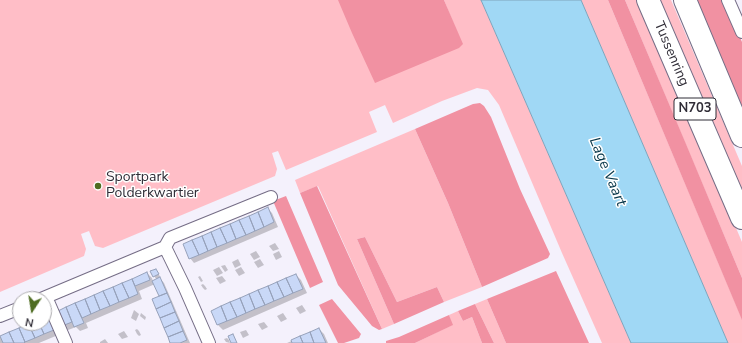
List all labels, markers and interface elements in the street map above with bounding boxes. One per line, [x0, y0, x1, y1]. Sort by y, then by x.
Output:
street label: Tussenring [650, 19, 692, 89]
road number: N703 [674, 98, 716, 120]
water label: Lage Vaart [584, 135, 630, 209]
place label: Sportpark Polderkwartier [106, 170, 199, 202]
marker: Sportpark Polderkwartier [93, 181, 103, 191]
north arrow [12, 291, 52, 331]
text: N [24, 314, 35, 330]

